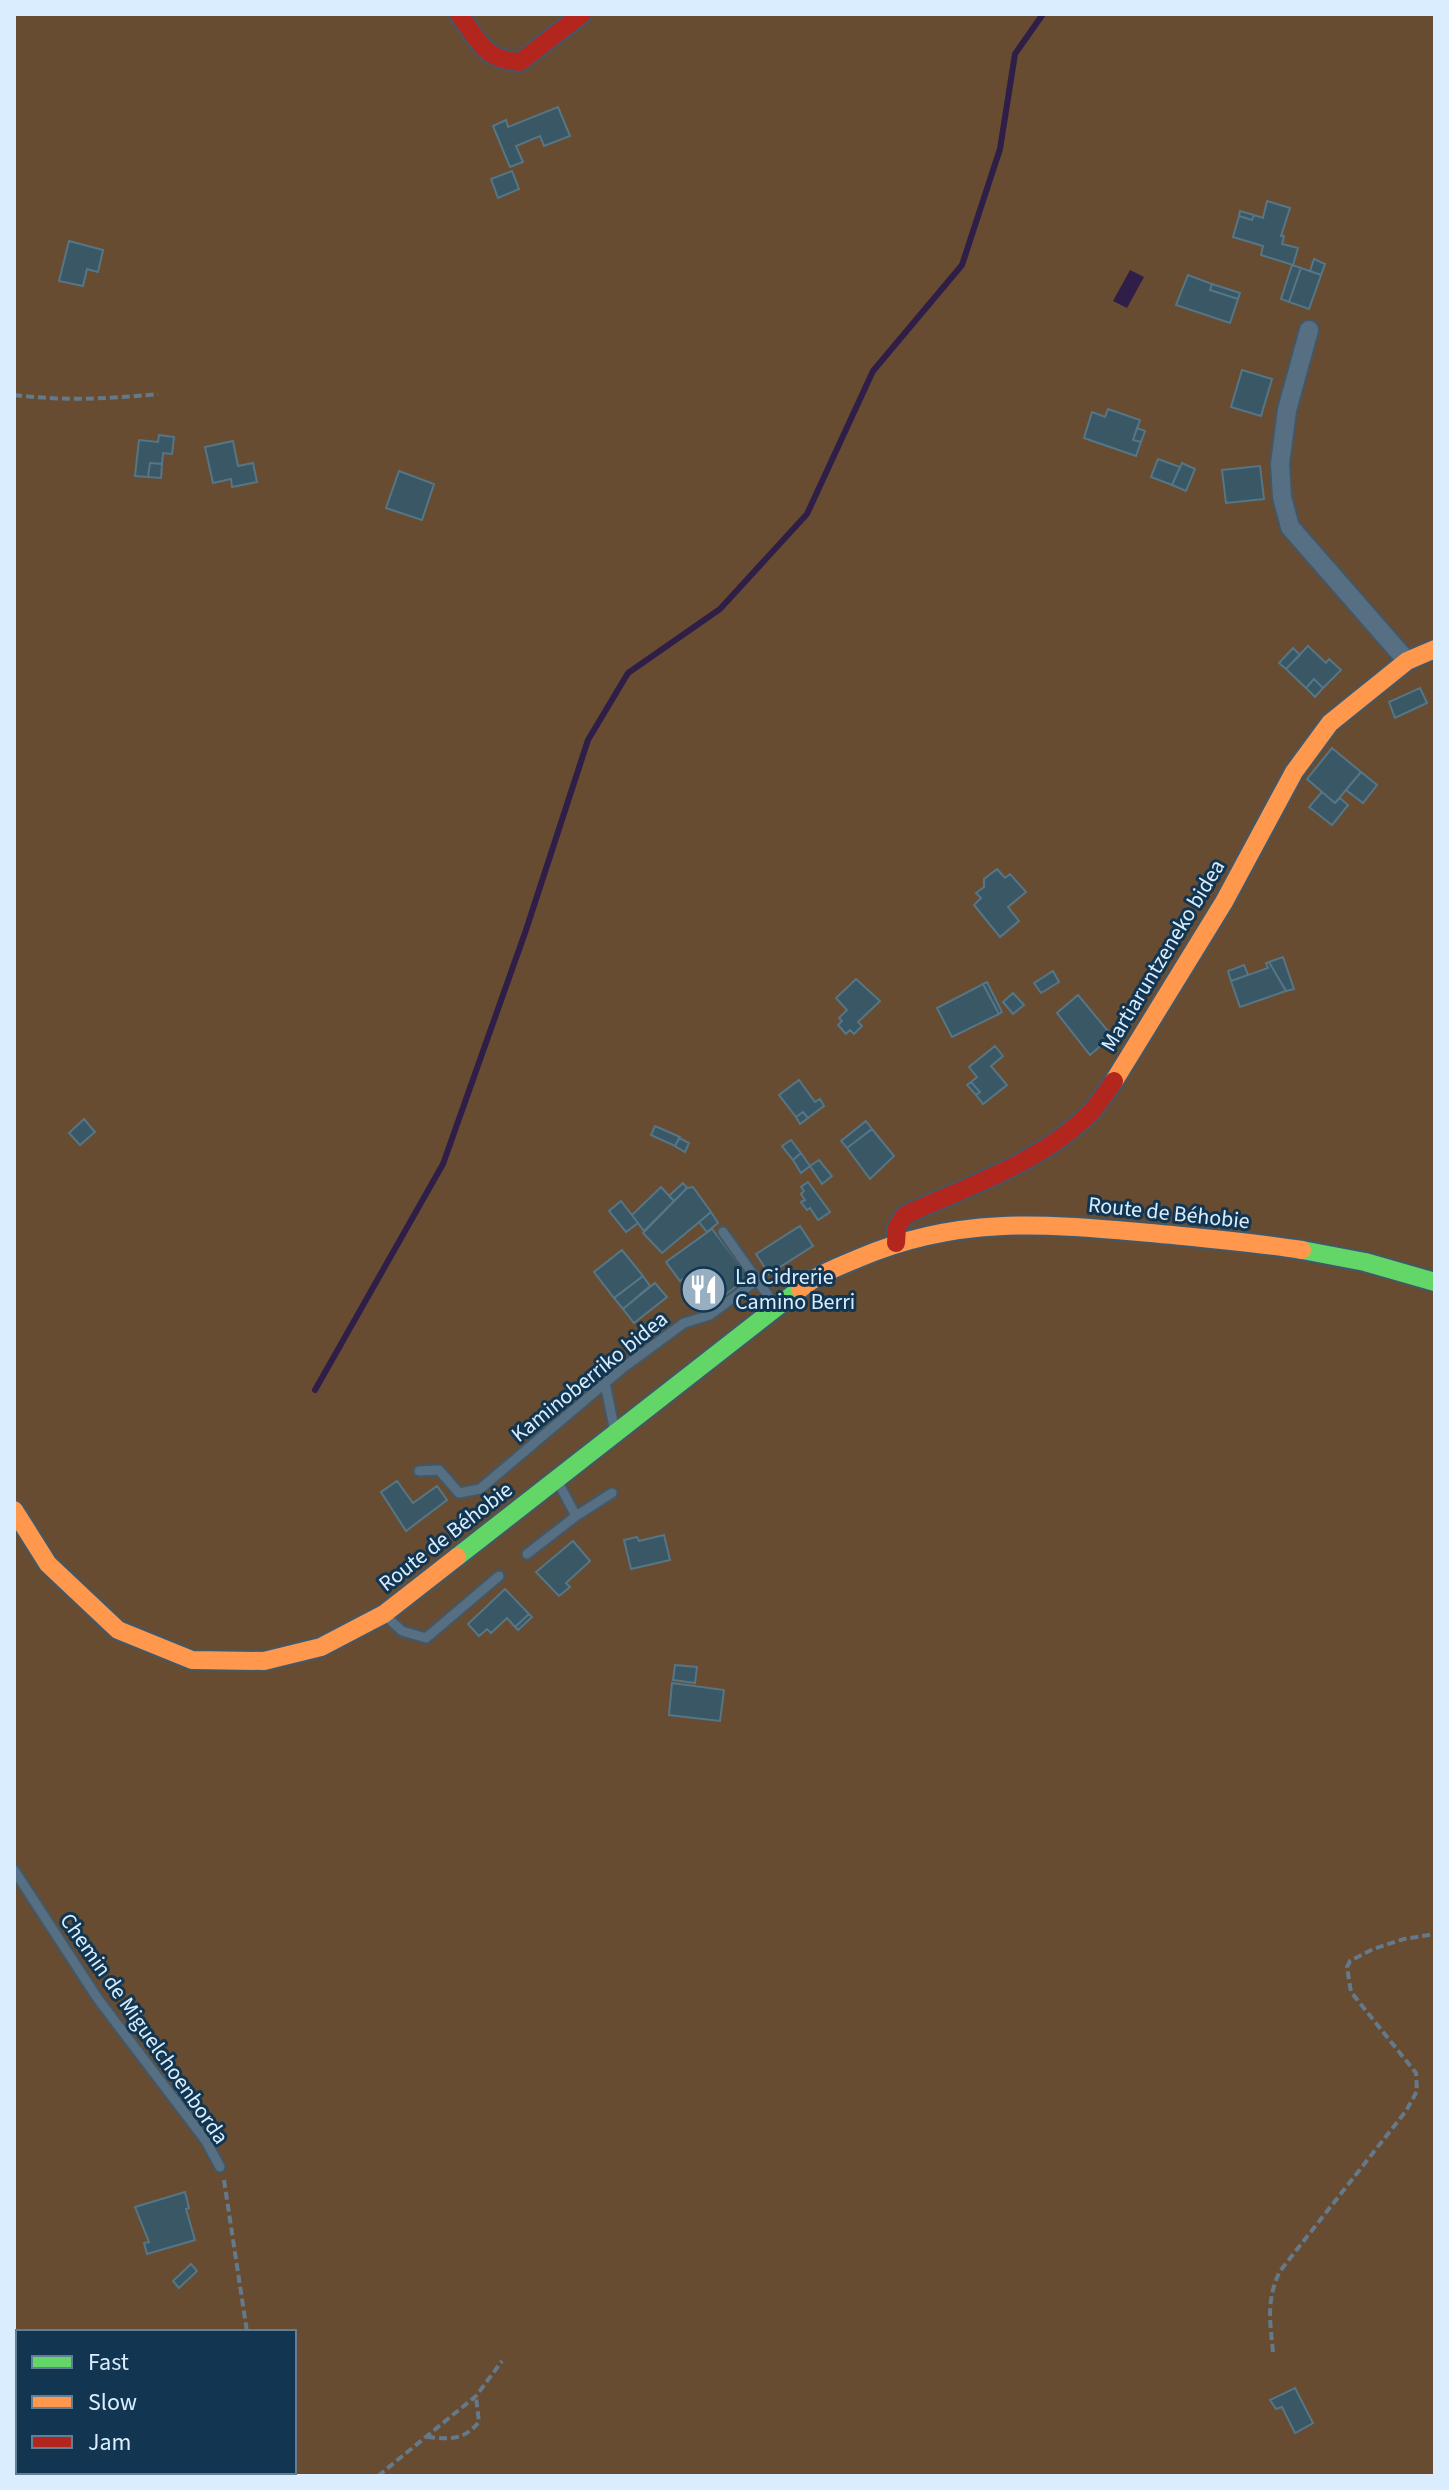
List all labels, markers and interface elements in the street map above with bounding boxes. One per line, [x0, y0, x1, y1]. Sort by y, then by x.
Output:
street label: Martiaruntzeneko bidea [1093, 853, 1233, 1058]
street label: Route de Béhobie [1086, 1189, 1251, 1237]
place label: La Cidrerie Camino Berri [735, 1261, 855, 1318]
restaurant icon: La Cidrerie Camino Berri [680, 1265, 728, 1313]
street label: Kaminoberriko bidea [504, 1303, 675, 1450]
street label: Route de Béhobie [372, 1474, 520, 1599]
street label: Chemin de Miguelchoenborda [52, 1906, 236, 2151]
legend [16, 2330, 296, 2474]
text: Fast [88, 2345, 129, 2380]
text: Slow [88, 2385, 137, 2420]
text: Jam [88, 2425, 132, 2460]

